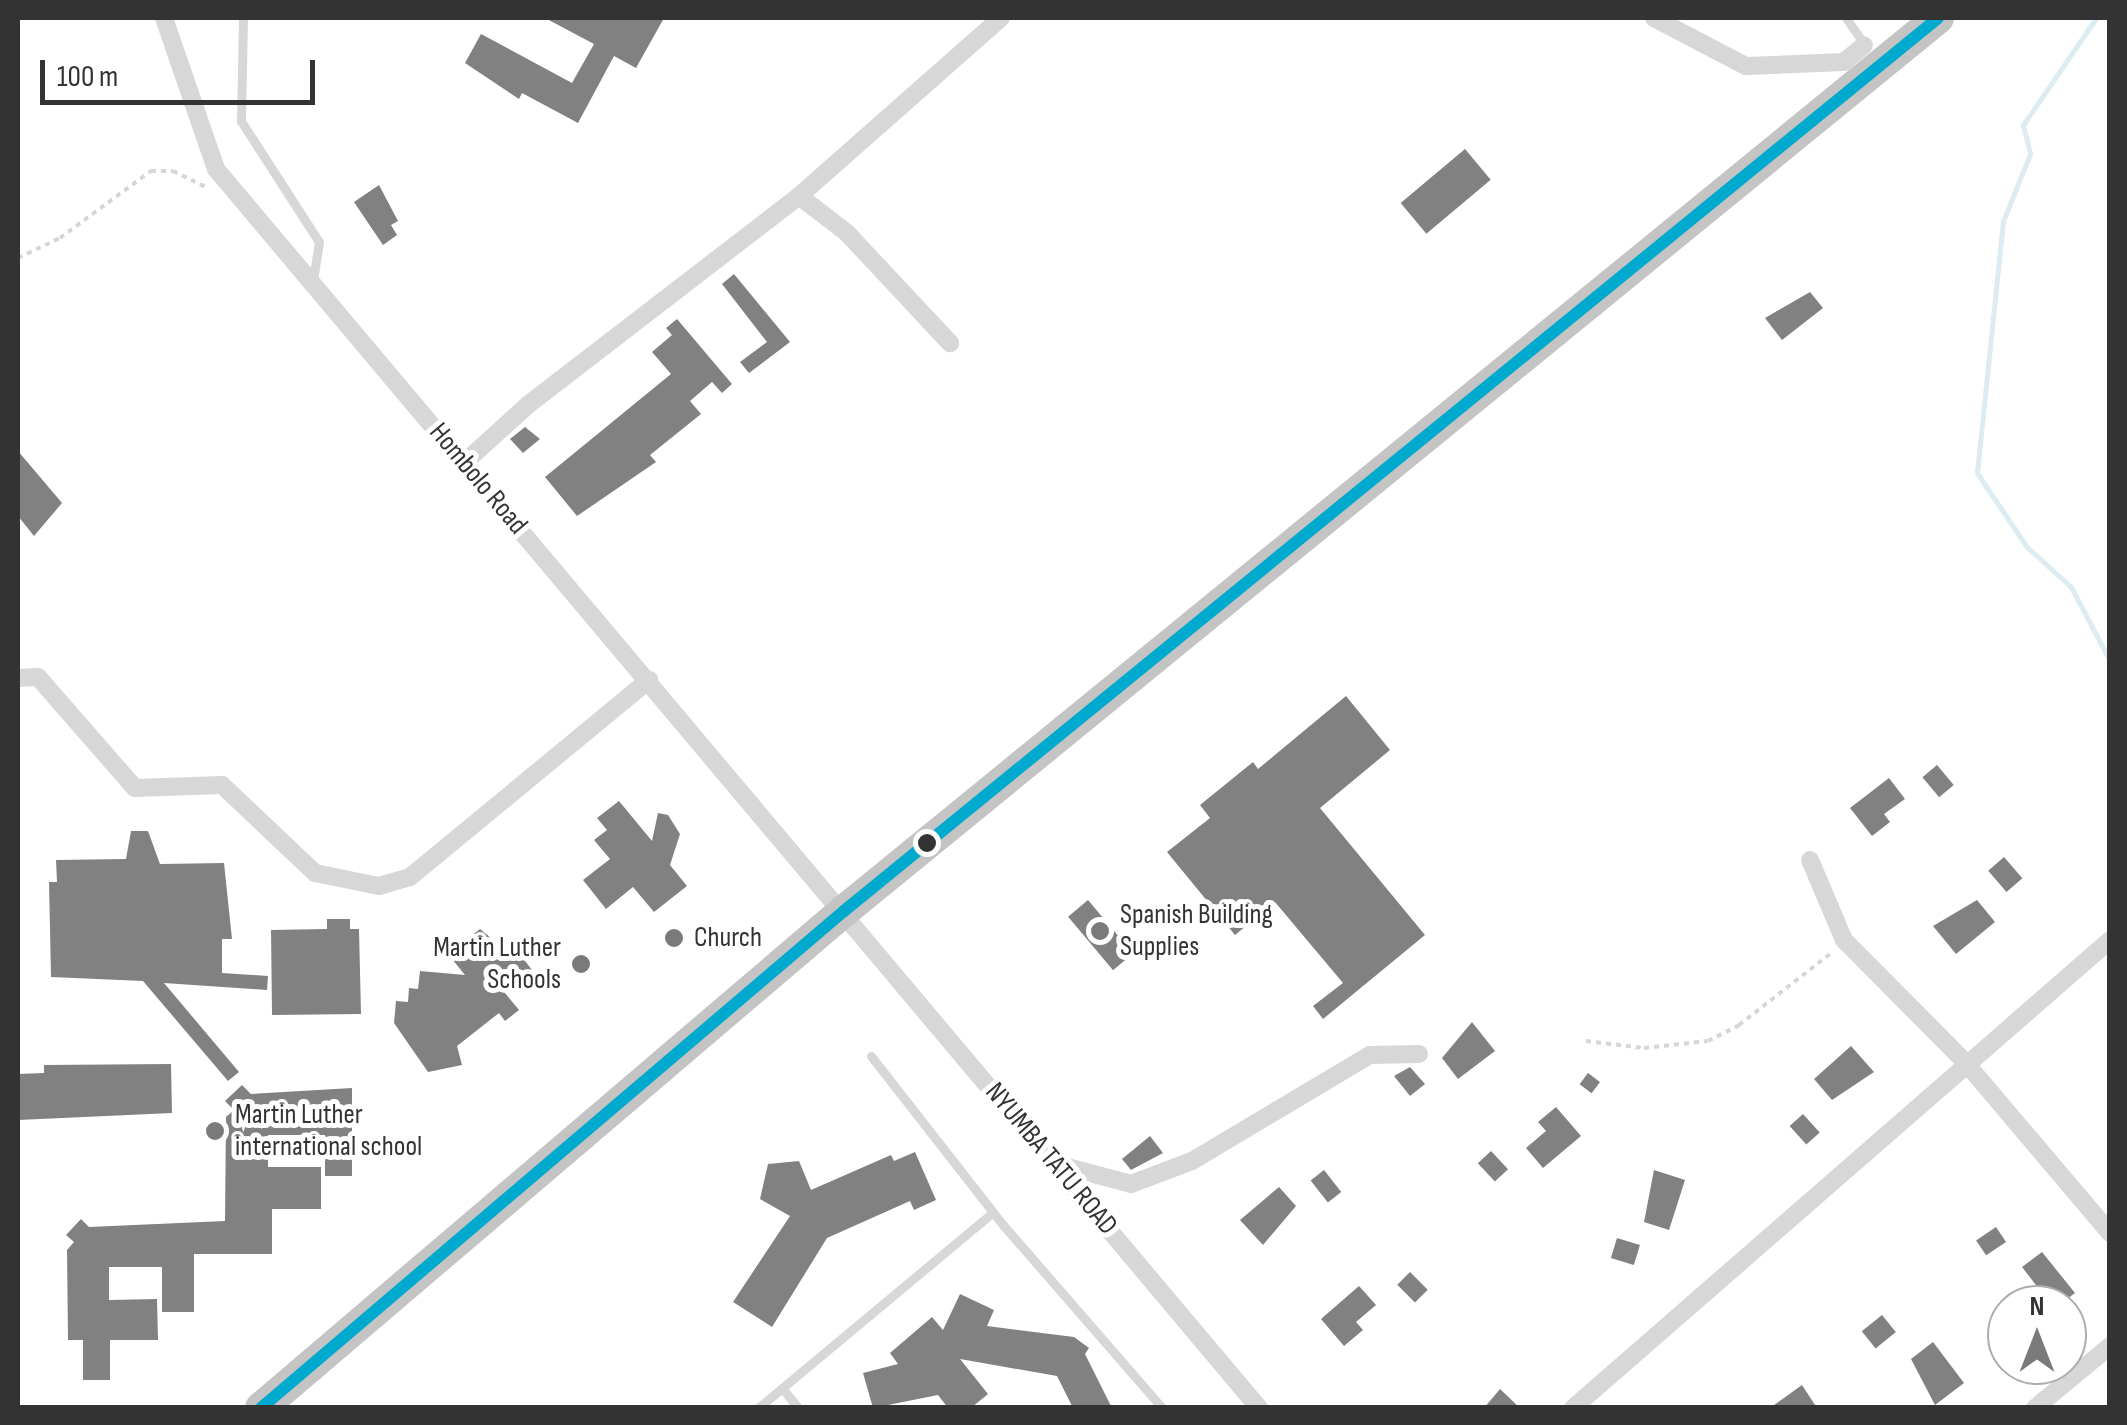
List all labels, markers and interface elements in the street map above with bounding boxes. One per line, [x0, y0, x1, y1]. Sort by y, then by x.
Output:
scale bar [45, 40, 320, 102]
text: 100 m [57, 59, 118, 95]
street label: Hombolo Road [422, 416, 534, 542]
unlabelled marker [917, 833, 937, 853]
place label: Spanish Building Supplies [1120, 898, 1273, 964]
marker: Spanish Building Supplies [1089, 920, 1111, 942]
place label: Church [694, 921, 762, 955]
marker: Church [663, 927, 685, 949]
place label: Martin Luther Schools [433, 931, 561, 997]
marker: Martin Luther Schools [570, 953, 592, 975]
street label: NYUMBA TATU ROAD [978, 1076, 1124, 1242]
place label: Martin Luther international school [235, 1098, 422, 1164]
marker: Martin Luther international school [204, 1120, 226, 1142]
north arrow [1987, 1285, 2087, 1385]
text: N [2030, 1290, 2044, 1323]

